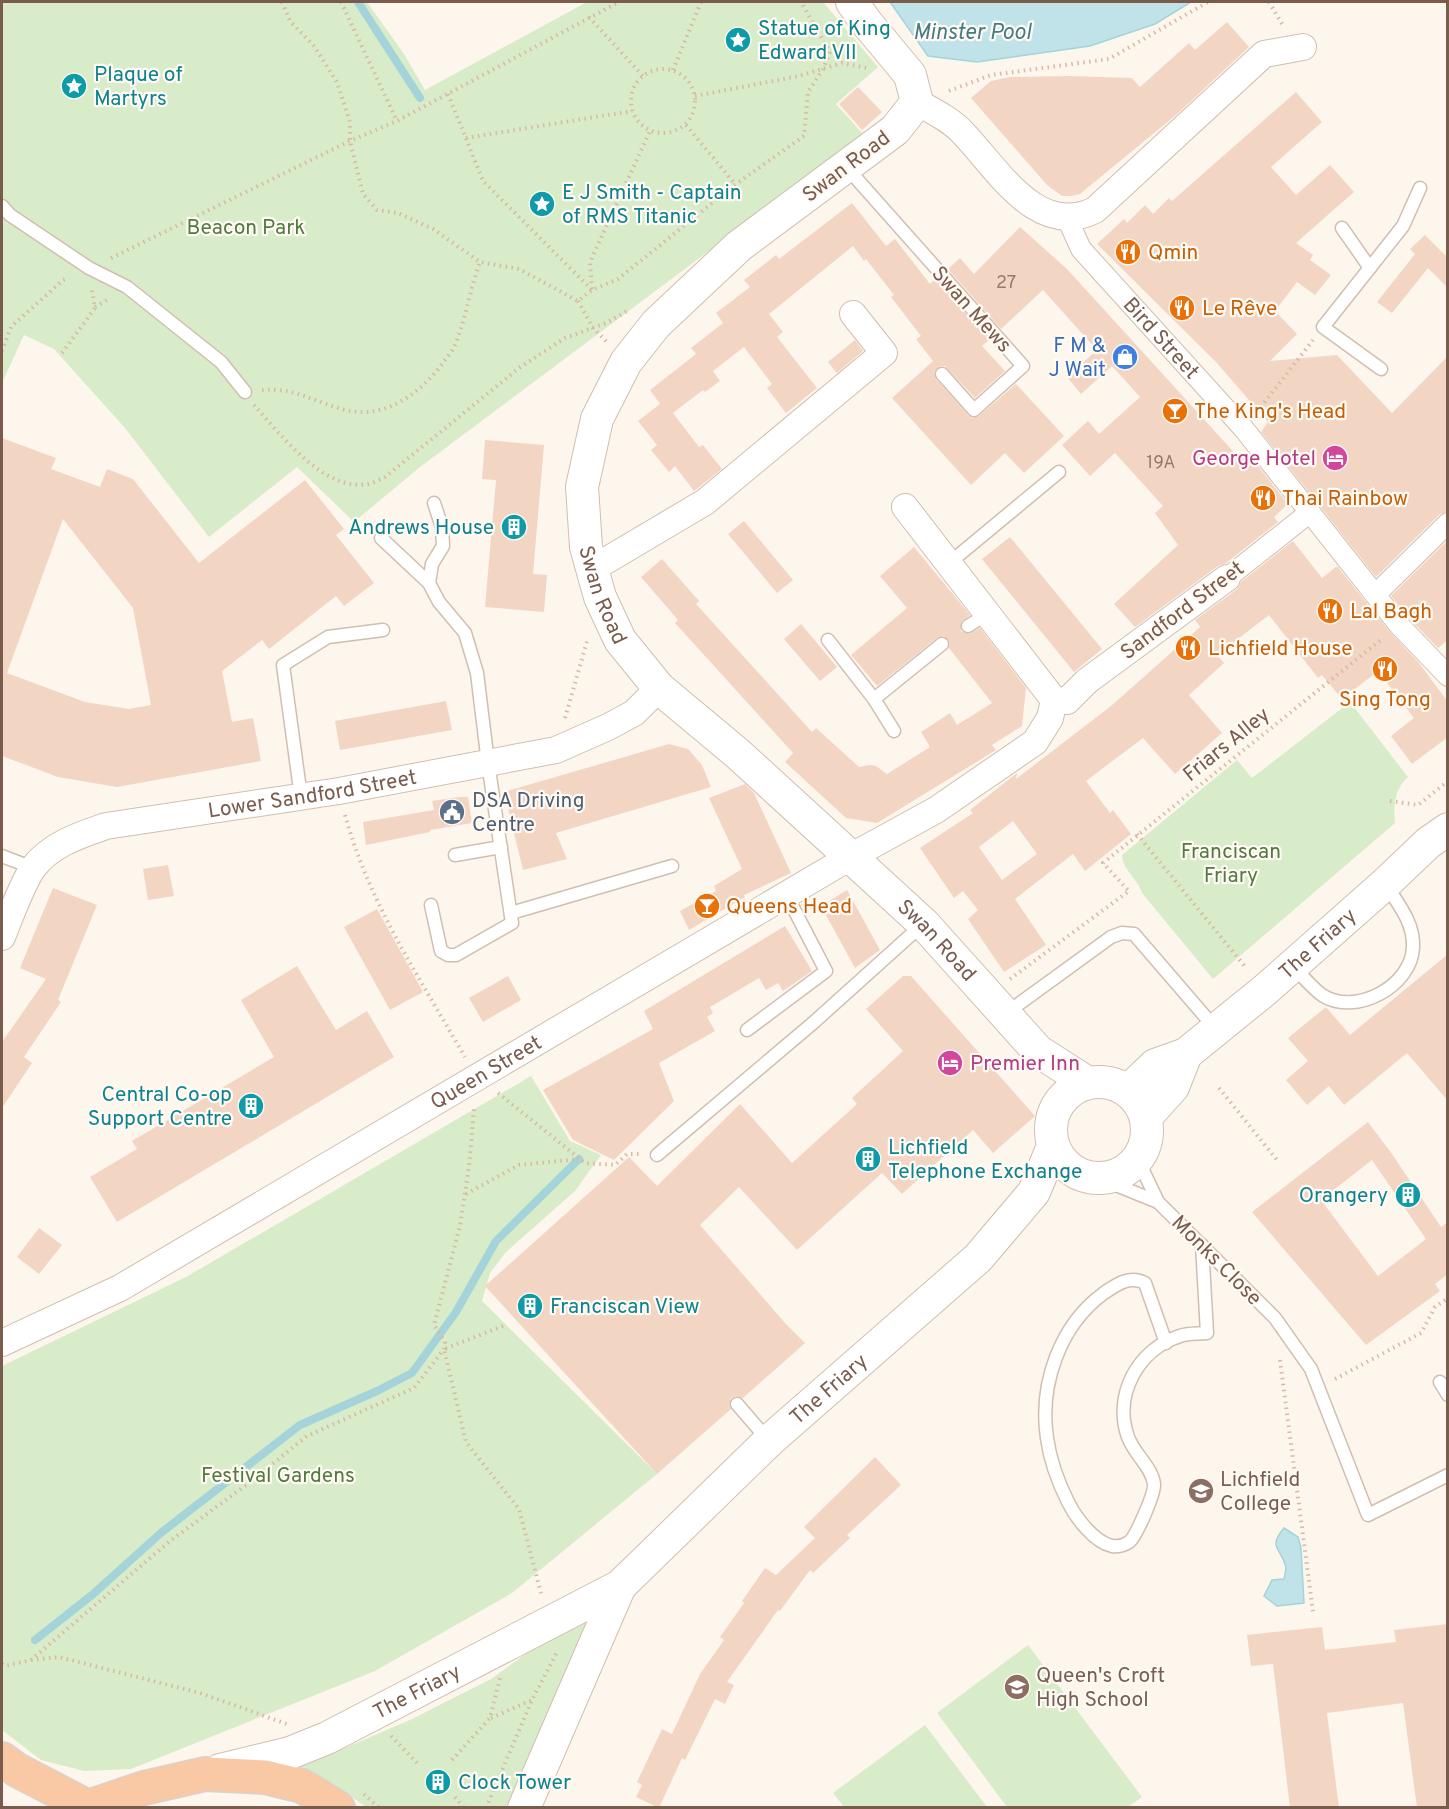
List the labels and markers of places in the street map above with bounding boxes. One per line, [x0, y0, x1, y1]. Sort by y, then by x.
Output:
place label: Statue of King Edward VII [758, 16, 891, 67]
place icon: Statue of King Edward VII [723, 25, 753, 55]
place label: Plaque of Martyrs [94, 62, 182, 113]
place icon: Plaque of Martyrs [59, 71, 89, 101]
place label: E J Smith - Captain of RMS Titanic [562, 180, 742, 231]
place icon: E J Smith - Captain of RMS Titanic [527, 189, 557, 219]
restaurant icon: Qmin [1113, 237, 1143, 267]
place label: Qmin [1148, 240, 1198, 267]
restaurant icon: Le Rêve [1167, 293, 1197, 323]
place label: Le Rêve [1202, 296, 1277, 323]
place label: F M & J Wait [1049, 333, 1106, 384]
shop icon: F M & J Wait [1110, 342, 1140, 372]
bar icon: The King's Head [1160, 396, 1190, 426]
place label: The King's Head [1194, 399, 1346, 426]
hotel icon: George Hotel [1320, 443, 1350, 473]
place label: George Hotel [1192, 446, 1316, 473]
restaurant icon: Thai Rainbow [1248, 483, 1278, 513]
place label: Thai Rainbow [1282, 486, 1408, 513]
building icon: Andrews House [499, 512, 529, 542]
place label: Andrews House [348, 515, 494, 542]
restaurant icon: Lal Bagh [1315, 596, 1345, 626]
place label: Lal Bagh [1350, 599, 1432, 626]
restaurant icon: Lichfield House [1173, 633, 1203, 663]
place label: Lichfield House [1208, 636, 1352, 663]
restaurant icon: Sing Tong [1370, 654, 1400, 684]
place label: Sing Tong [1339, 687, 1431, 714]
place label: DSA Driving Centre [472, 788, 584, 839]
public building icon: DSA Driving Centre [437, 797, 467, 827]
bar icon: Queens Head [692, 891, 722, 921]
place label: Queens Head [726, 894, 852, 921]
hotel icon: Premier Inn [935, 1048, 965, 1078]
place label: Premier Inn [970, 1051, 1080, 1078]
place label: Central Co-op Support Centre [88, 1082, 232, 1133]
building icon: Central Co-op Support Centre [236, 1091, 266, 1121]
place label: Lichfield Telephone Exchange [888, 1135, 1082, 1186]
building icon: Lichfield Telephone Exchange [853, 1144, 883, 1174]
building icon: Orangery [1393, 1180, 1423, 1210]
place label: Orangery [1299, 1183, 1388, 1210]
building icon: Franciscan View [515, 1291, 545, 1321]
place label: Franciscan View [550, 1294, 700, 1321]
place label: Lichfield College [1220, 1467, 1300, 1518]
school or university icon: Lichfield College [1186, 1476, 1216, 1506]
place label: Queen's Croft High School [1036, 1663, 1165, 1714]
school or university icon: Queen's Croft High School [1002, 1672, 1032, 1702]
building icon: Clock Tower [423, 1767, 453, 1797]
place label: Clock Tower [458, 1770, 571, 1797]

